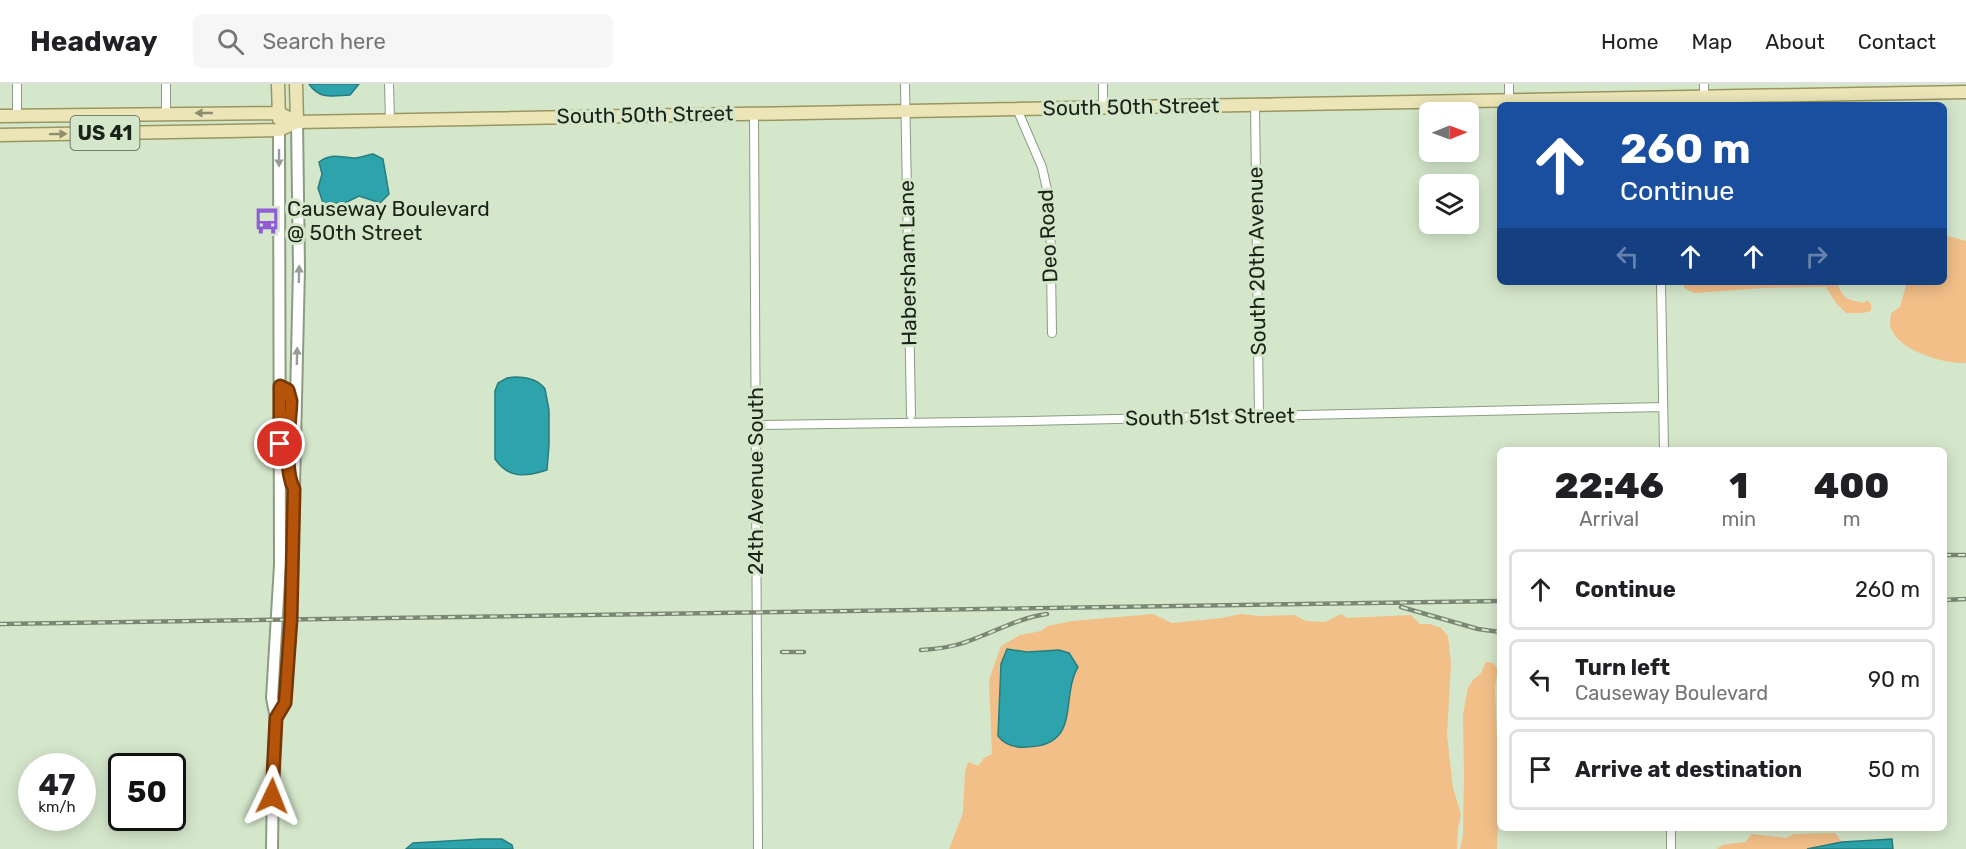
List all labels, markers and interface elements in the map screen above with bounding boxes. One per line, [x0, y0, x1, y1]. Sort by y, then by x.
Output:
search box [193, 14, 613, 68]
text: Headway [30, 25, 157, 58]
icon: search [214, 25, 247, 58]
text: Search here [262, 28, 386, 55]
text: Home [1601, 29, 1658, 54]
text: Map [1691, 29, 1732, 54]
text: About [1765, 29, 1825, 54]
text: Contact [1858, 29, 1936, 54]
street label: South 50th Street [1042, 92, 1219, 121]
street label: South 50th Street [556, 100, 733, 129]
north arrow [1419, 102, 1479, 162]
map controls [1419, 102, 1479, 234]
one-way arrow [194, 109, 213, 118]
road number: US 41 [70, 116, 140, 150]
text: 260 m [1620, 124, 1751, 174]
icon: ahead [1521, 126, 1599, 204]
one-way arrow [49, 129, 68, 139]
one-way arrow [274, 149, 284, 168]
street label: South 20th Avenue [1242, 166, 1271, 356]
button: layers [1419, 174, 1479, 234]
text: Continue [1620, 175, 1734, 207]
street label: Habersham Lane [894, 180, 921, 346]
street label: Deo Road [1033, 189, 1062, 283]
place label: Causeway Boulevard @ 50th Street [287, 196, 490, 245]
bus stop icon: Causeway Boulevard @ 50th Street [252, 206, 282, 236]
icon: left [1611, 240, 1644, 273]
icon: ahead [1674, 240, 1707, 273]
icon: ahead [1737, 240, 1770, 273]
icon: right [1800, 240, 1833, 273]
one-way arrow [294, 264, 304, 283]
one-way arrow [292, 346, 302, 365]
street label: 24th Avenue South [743, 387, 768, 575]
street label: South 51st Street [1125, 403, 1295, 430]
pin [254, 418, 305, 469]
icon: arrive [263, 427, 296, 460]
text: 22:46 [1554, 464, 1664, 507]
text: 1 [1729, 464, 1748, 507]
text: 400 [1814, 464, 1890, 507]
text: Arrival [1579, 507, 1639, 531]
text: min [1721, 507, 1756, 531]
text: m [1843, 507, 1860, 531]
icon: ahead [1524, 573, 1557, 606]
text: Continue [1575, 576, 1676, 603]
text: 260 m [1855, 576, 1920, 603]
text: Turn left [1575, 654, 1670, 681]
icon: left [1524, 663, 1557, 696]
text: 90 m [1868, 666, 1920, 693]
text: Causeway Boulevard [1575, 681, 1768, 705]
speed limit sign: 50 [108, 753, 186, 831]
icon: arrive [1524, 753, 1557, 786]
text: Arrive at destination [1575, 756, 1802, 783]
text: 50 m [1868, 756, 1920, 783]
position arrow [240, 764, 304, 828]
text: 47 [39, 767, 75, 803]
text: km/h [38, 798, 76, 816]

